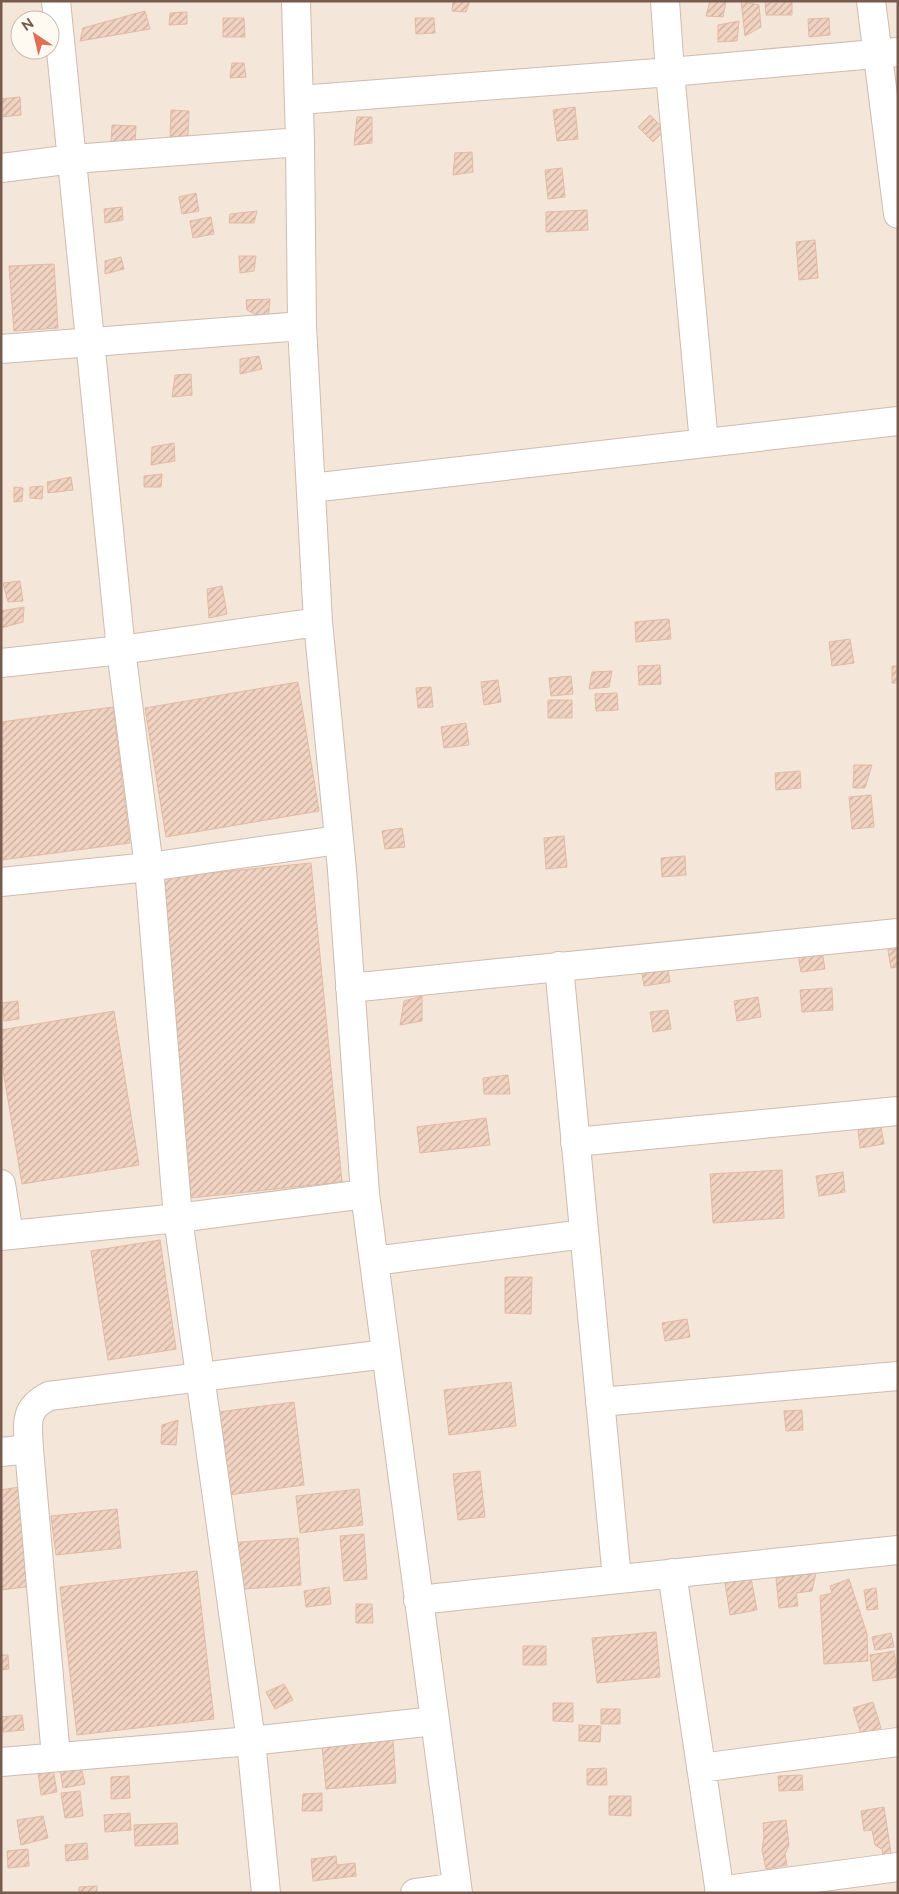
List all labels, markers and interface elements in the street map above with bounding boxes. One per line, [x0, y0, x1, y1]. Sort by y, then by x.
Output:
north arrow [10, 10, 60, 60]
text: N [19, 15, 37, 34]

